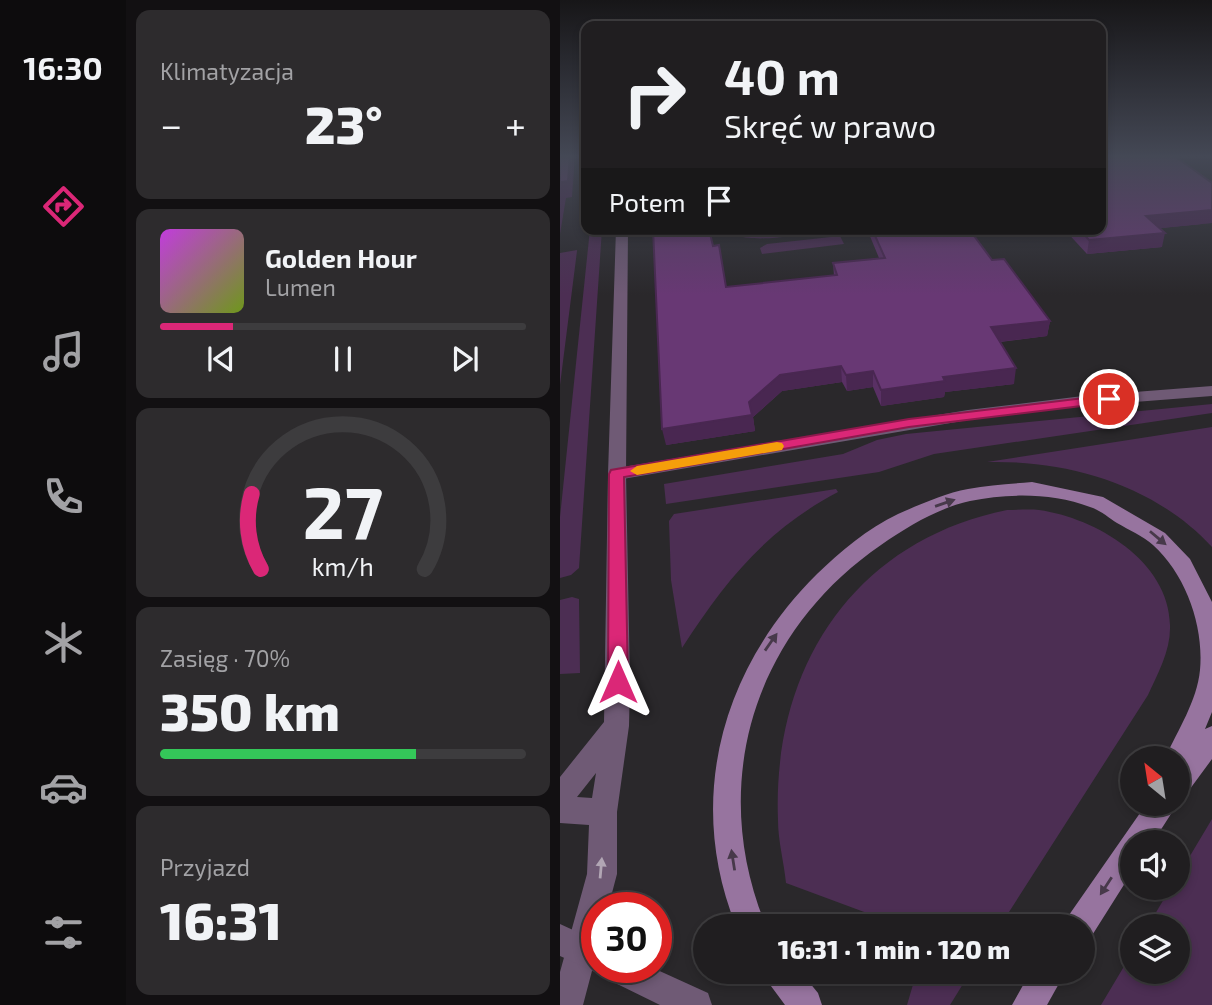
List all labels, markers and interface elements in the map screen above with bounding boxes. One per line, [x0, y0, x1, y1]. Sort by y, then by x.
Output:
text: 40 m [724, 46, 840, 105]
text: 16:30 [23, 48, 103, 86]
icon: right [609, 49, 700, 140]
text: Klimatyzacja [160, 57, 294, 85]
text: 23° [305, 92, 383, 154]
text: − [160, 101, 182, 147]
text: + [505, 101, 526, 147]
text: Skręć w prawo [724, 106, 936, 144]
icon: directions [39, 182, 88, 231]
icon: arrive [700, 182, 738, 220]
text: Potem [609, 186, 686, 217]
text: Golden Hour [265, 242, 417, 273]
text: Lumen [265, 273, 336, 301]
icon: music [39, 327, 88, 376]
icon: previous [202, 340, 240, 378]
icon: pause [324, 340, 362, 378]
icon: next [446, 340, 484, 378]
pin [1079, 369, 1139, 429]
icon: arrive [1090, 380, 1128, 418]
text: 27 [303, 466, 383, 554]
icon: phone [39, 472, 88, 521]
one-way arrow [934, 497, 955, 508]
one-way arrow [1150, 530, 1167, 545]
text: km/h [312, 550, 374, 580]
icon: climate [39, 618, 88, 667]
one-way arrow [764, 633, 778, 651]
text: Zasięg · 70% [160, 644, 290, 672]
position arrow [581, 645, 655, 719]
text: 350 km [160, 679, 340, 741]
north arrow [1120, 746, 1190, 816]
map controls [1120, 746, 1190, 984]
icon: car [39, 763, 88, 812]
button: sound [1120, 830, 1190, 900]
one-way arrow [727, 849, 738, 871]
text: Przyjazd [160, 853, 250, 881]
one-way arrow [596, 857, 607, 879]
one-way arrow [1100, 877, 1113, 896]
text: 16:31 [160, 888, 282, 950]
speed limit sign: 30 [581, 892, 672, 983]
icon: filters [39, 908, 88, 957]
button: layers [1120, 914, 1190, 984]
text: 16:31 · 1 min · 120 m [778, 933, 1010, 964]

